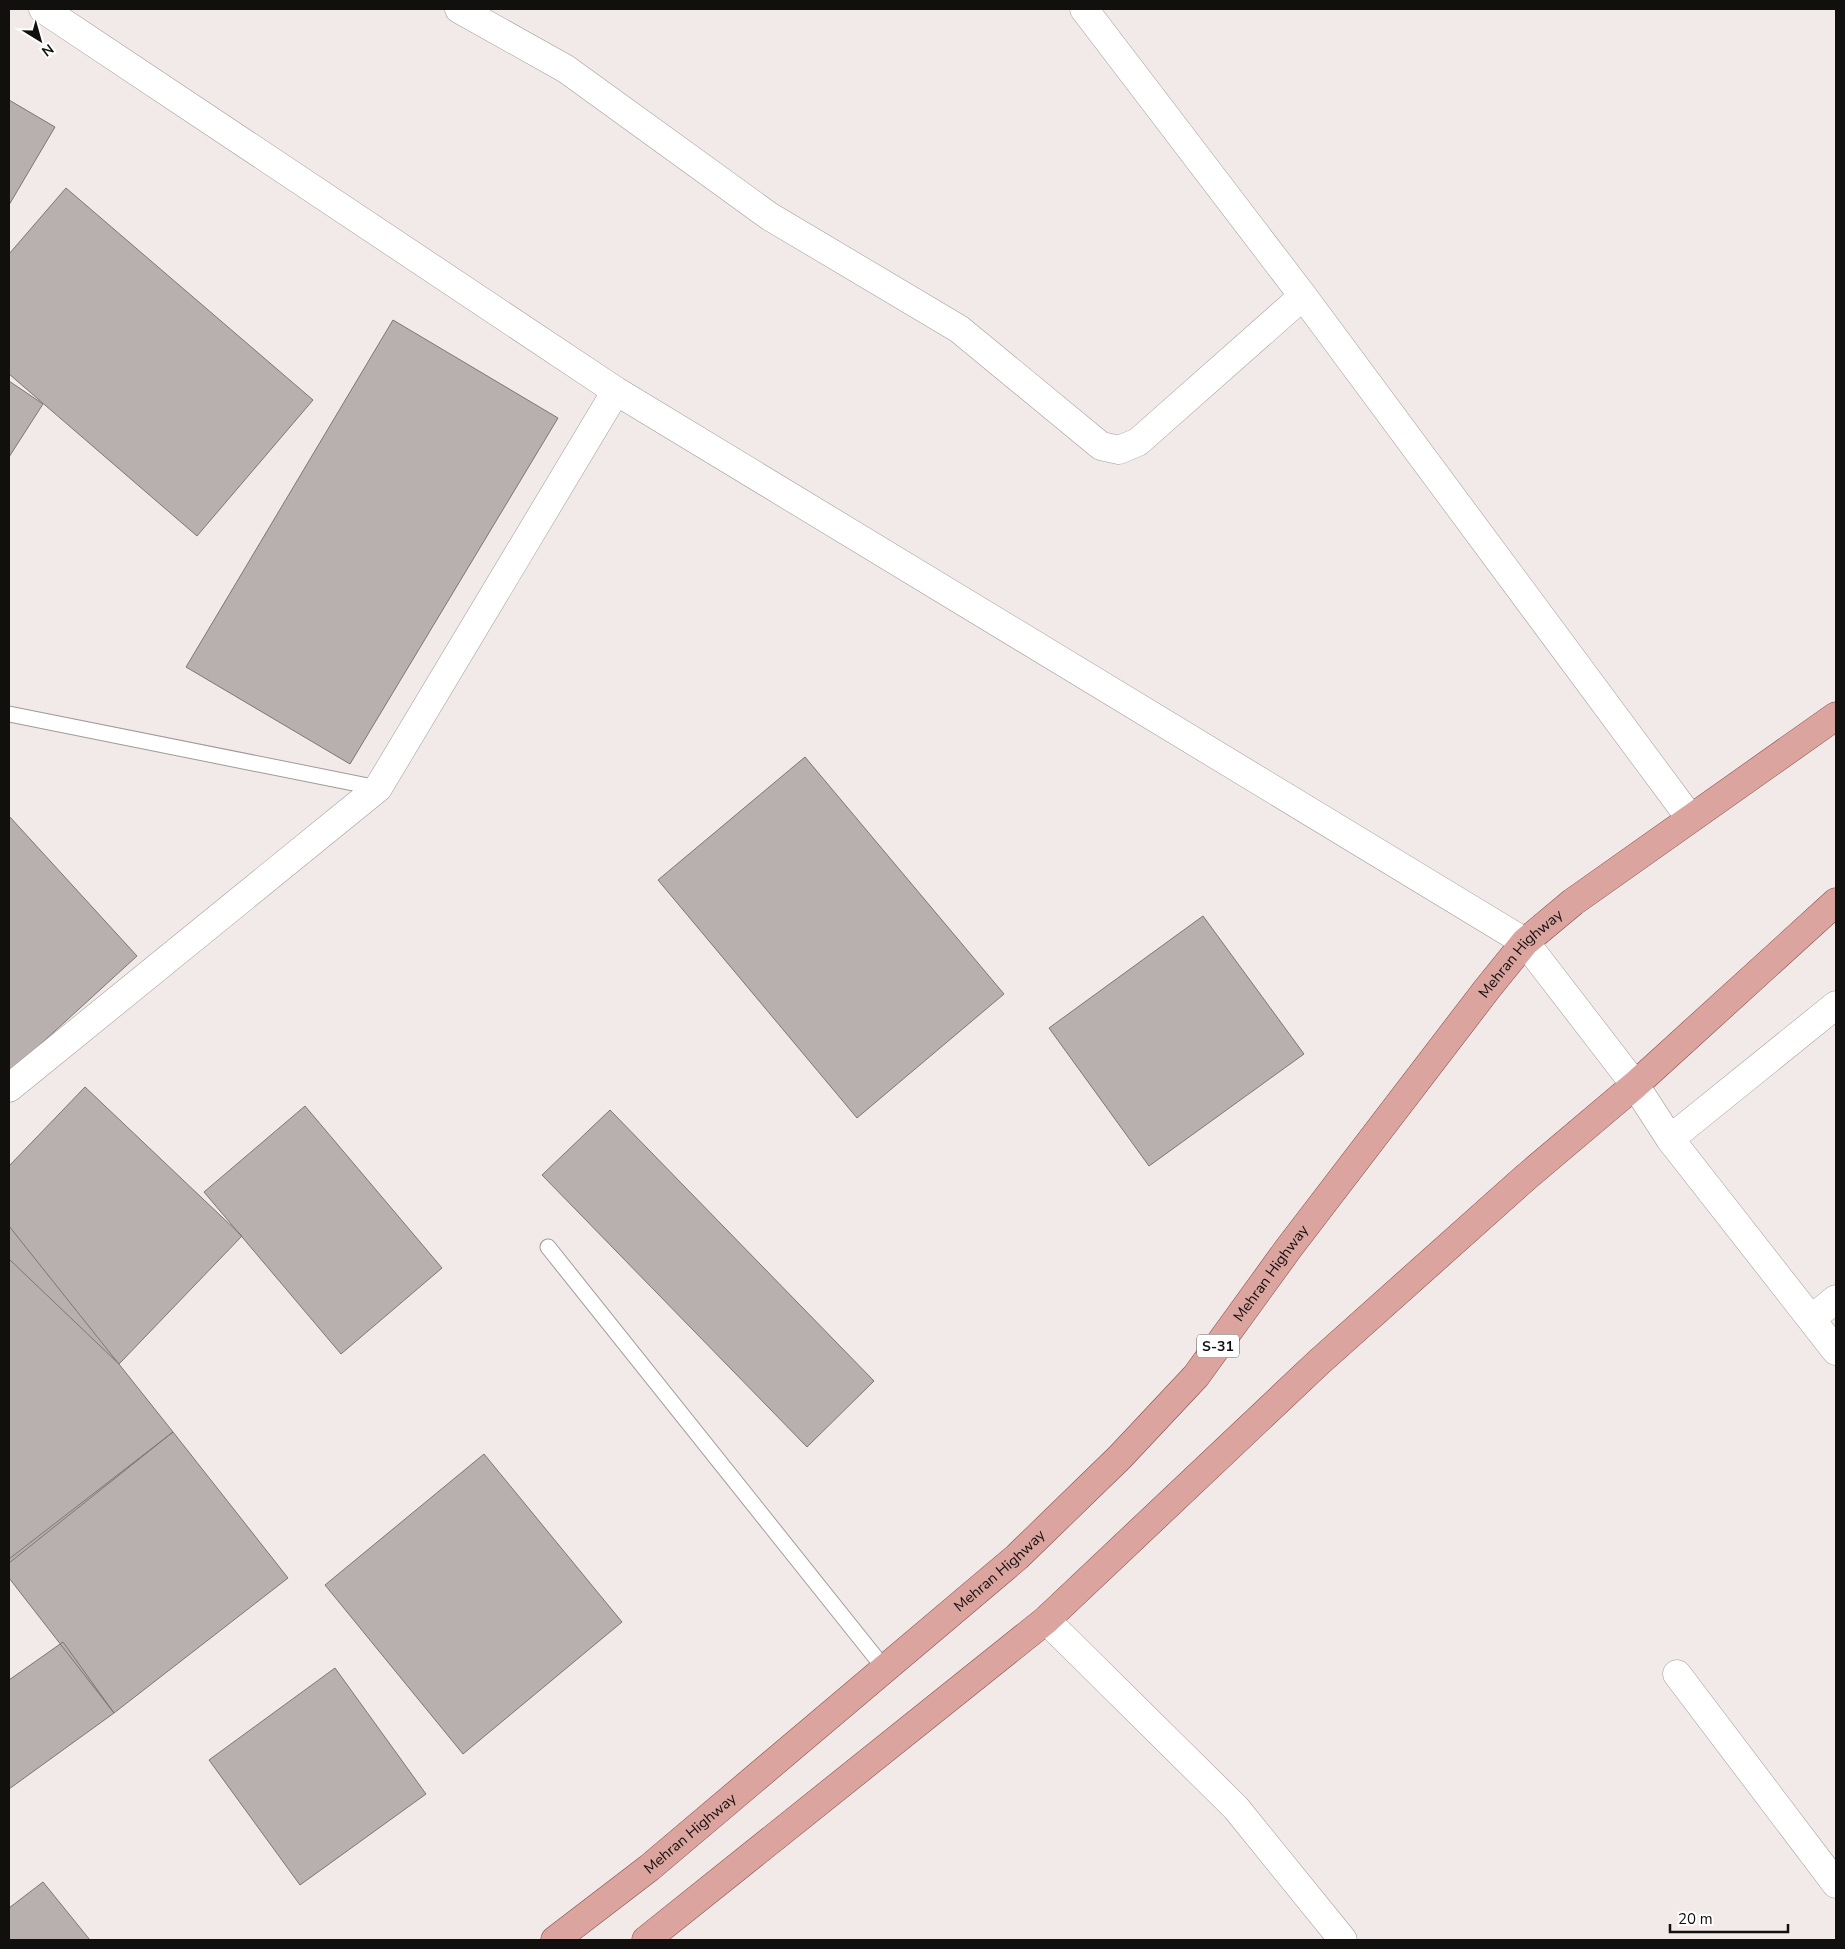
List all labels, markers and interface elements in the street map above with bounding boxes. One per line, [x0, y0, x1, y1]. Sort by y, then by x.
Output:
north arrow [15, 15, 65, 65]
text: N [38, 39, 57, 61]
street label: Mehran Highway [1474, 905, 1567, 1002]
street label: Mehran Highway [1229, 1221, 1313, 1326]
road number: S-31 [1197, 1334, 1239, 1358]
street label: Mehran Highway [950, 1525, 1050, 1616]
street label: Mehran Highway [639, 1788, 741, 1878]
scale bar [1670, 1902, 1788, 1934]
text: 20 m [1678, 1909, 1713, 1929]

